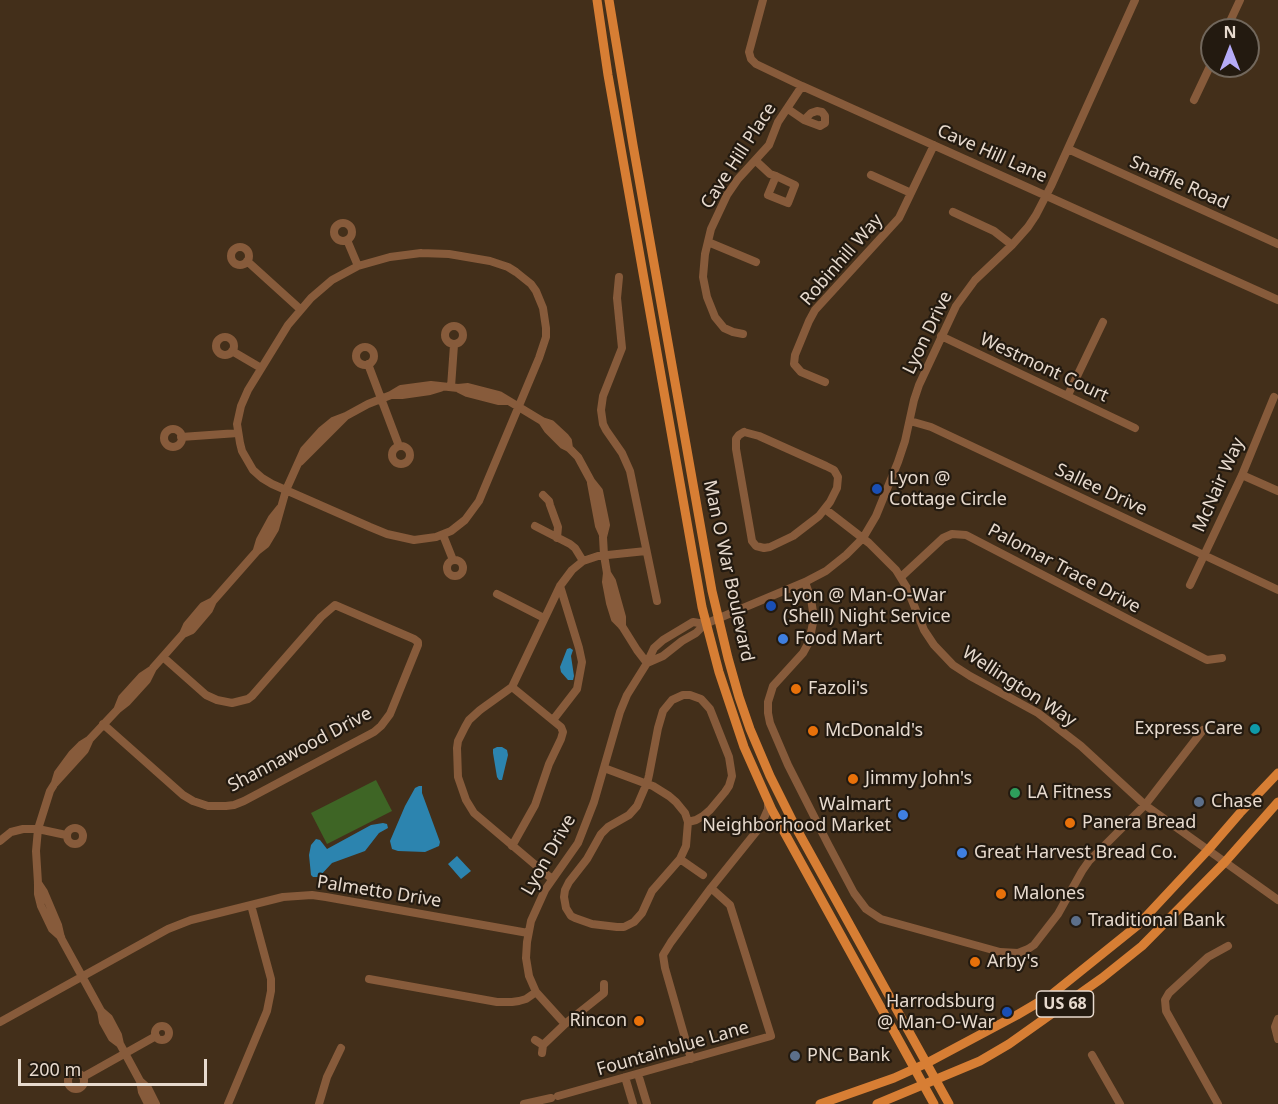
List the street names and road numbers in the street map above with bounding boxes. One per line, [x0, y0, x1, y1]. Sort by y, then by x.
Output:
street label: Cave Hill Place [697, 99, 781, 213]
street label: Cave Hill Lane [934, 120, 1050, 188]
street label: Snaffle Road [1126, 152, 1232, 214]
street label: Robinhill Way [796, 210, 888, 310]
street label: Lyon Drive [899, 288, 957, 378]
street label: Westmont Court [976, 329, 1112, 407]
street label: McNair Way [1189, 434, 1249, 536]
street label: Sallee Drive [1052, 459, 1150, 521]
street label: Man O War Boulevard [698, 478, 758, 664]
street label: Palomar Trace Drive [984, 520, 1144, 618]
street label: Wellington Way [958, 642, 1080, 732]
street label: Shannawood Drive [224, 703, 376, 797]
street label: Lyon Drive [517, 811, 581, 899]
street label: Palmetto Drive [315, 872, 443, 912]
road number: US 68 [1036, 991, 1094, 1017]
street label: Fountainblue Lane [594, 1017, 752, 1081]

